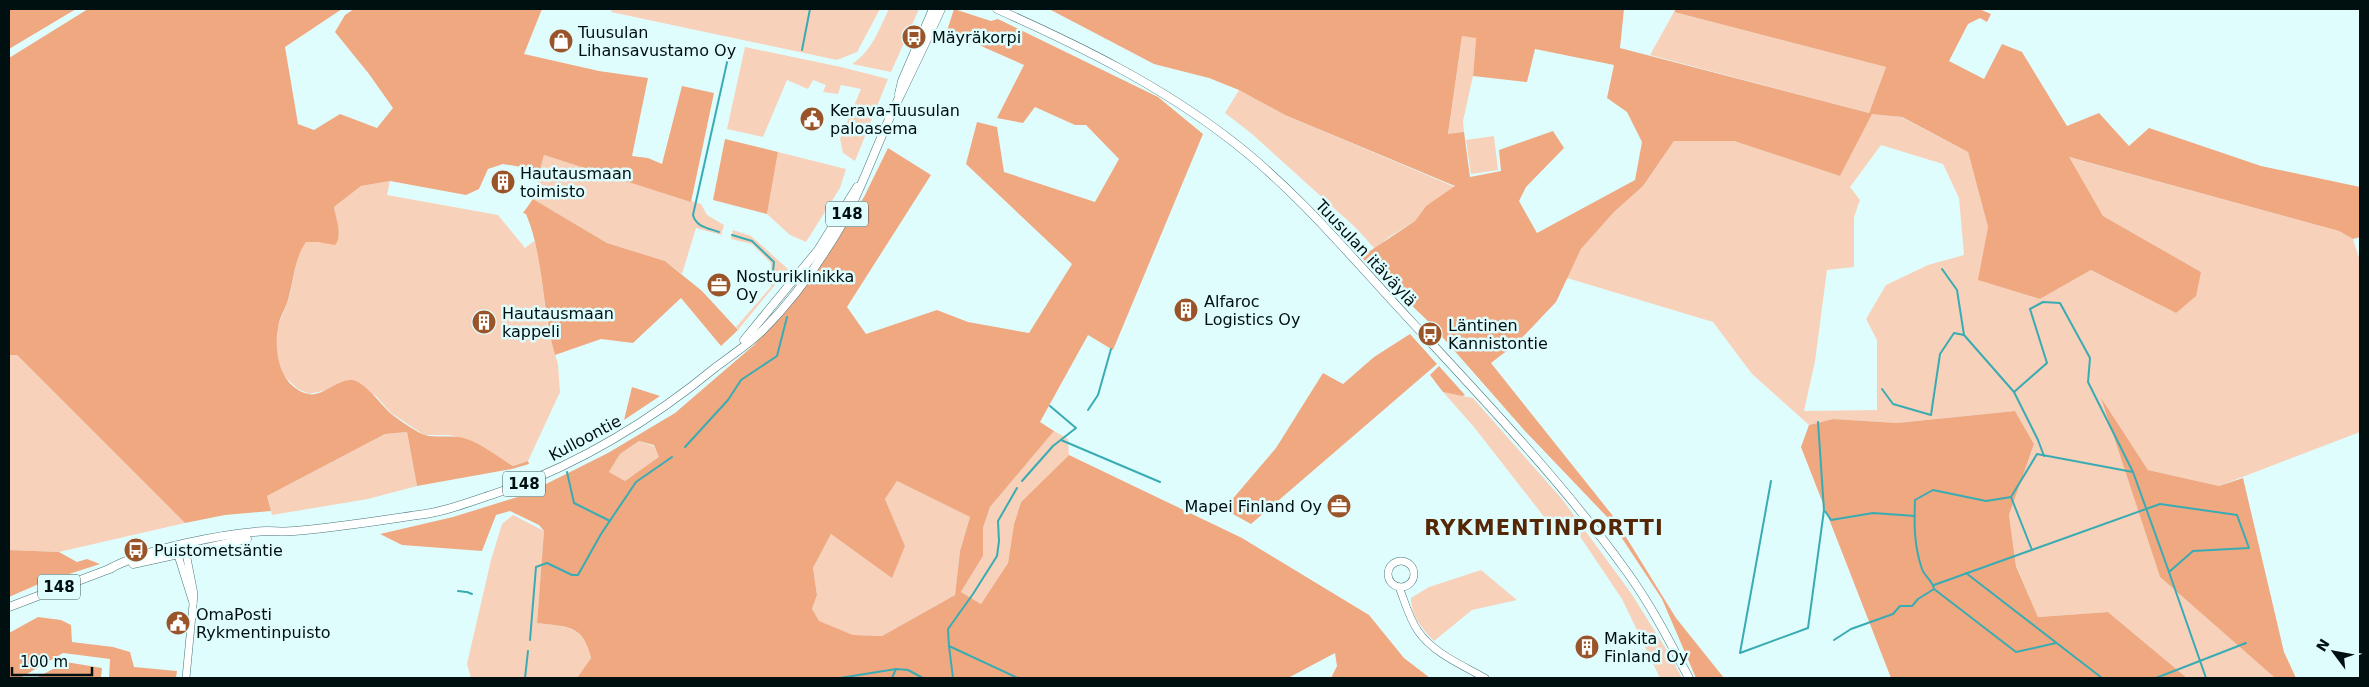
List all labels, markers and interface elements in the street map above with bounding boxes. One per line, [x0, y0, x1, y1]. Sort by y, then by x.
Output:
place label: Tuusulan Lihansavustamo Oy [577, 23, 736, 60]
bus stop icon: Mäyräkorpi [901, 24, 927, 50]
shop icon: Tuusulan Lihansavustamo Oy [548, 28, 574, 54]
place label: Mäyräkorpi [932, 28, 1021, 47]
place label: Kerava-Tuusulan paloasema [830, 101, 960, 138]
public building icon: Kerava-Tuusulan paloasema [799, 106, 825, 132]
place label: Hautausmaan toimisto [520, 164, 632, 201]
building icon: Hautausmaan toimisto [490, 169, 516, 195]
street label: Tuusulan itäväylä [1311, 195, 1420, 310]
road number: 148 [826, 202, 868, 226]
place label: Nosturiklinikka Oy [736, 267, 854, 304]
office icon: Nosturiklinikka Oy [706, 272, 732, 298]
place label: Alfaroc Logistics Oy [1204, 292, 1300, 329]
building icon: Alfaroc Logistics Oy [1173, 297, 1199, 323]
place label: Hautausmaan kappeli [502, 304, 614, 341]
building icon: Hautausmaan kappeli [471, 309, 497, 335]
place label: Läntinen Kannistontie [1448, 316, 1548, 353]
bus stop icon: Läntinen Kannistontie [1417, 321, 1443, 347]
street label: Kulloontie [546, 411, 624, 465]
road number: 148 [503, 472, 545, 496]
office icon: Mapei Finland Oy [1326, 493, 1352, 519]
place label: Mapei Finland Oy [1185, 497, 1322, 516]
district label: RYKMENTINPORTTI [1424, 516, 1664, 540]
bus stop icon: Puistometsäntie [123, 537, 149, 563]
place label: Puistometsäntie [154, 541, 283, 560]
road number: 148 [38, 574, 80, 600]
place label: OmaPosti Rykmentinpuisto [196, 605, 331, 642]
public building icon: OmaPosti Rykmentinpuisto [165, 610, 191, 636]
north arrow [2309, 627, 2359, 677]
place label: Makita Finland Oy [1604, 629, 1688, 666]
building icon: Makita Finland Oy [1574, 634, 1600, 660]
text: N [2313, 636, 2333, 654]
scale bar [12, 644, 92, 676]
text: 100 m [20, 653, 68, 671]

